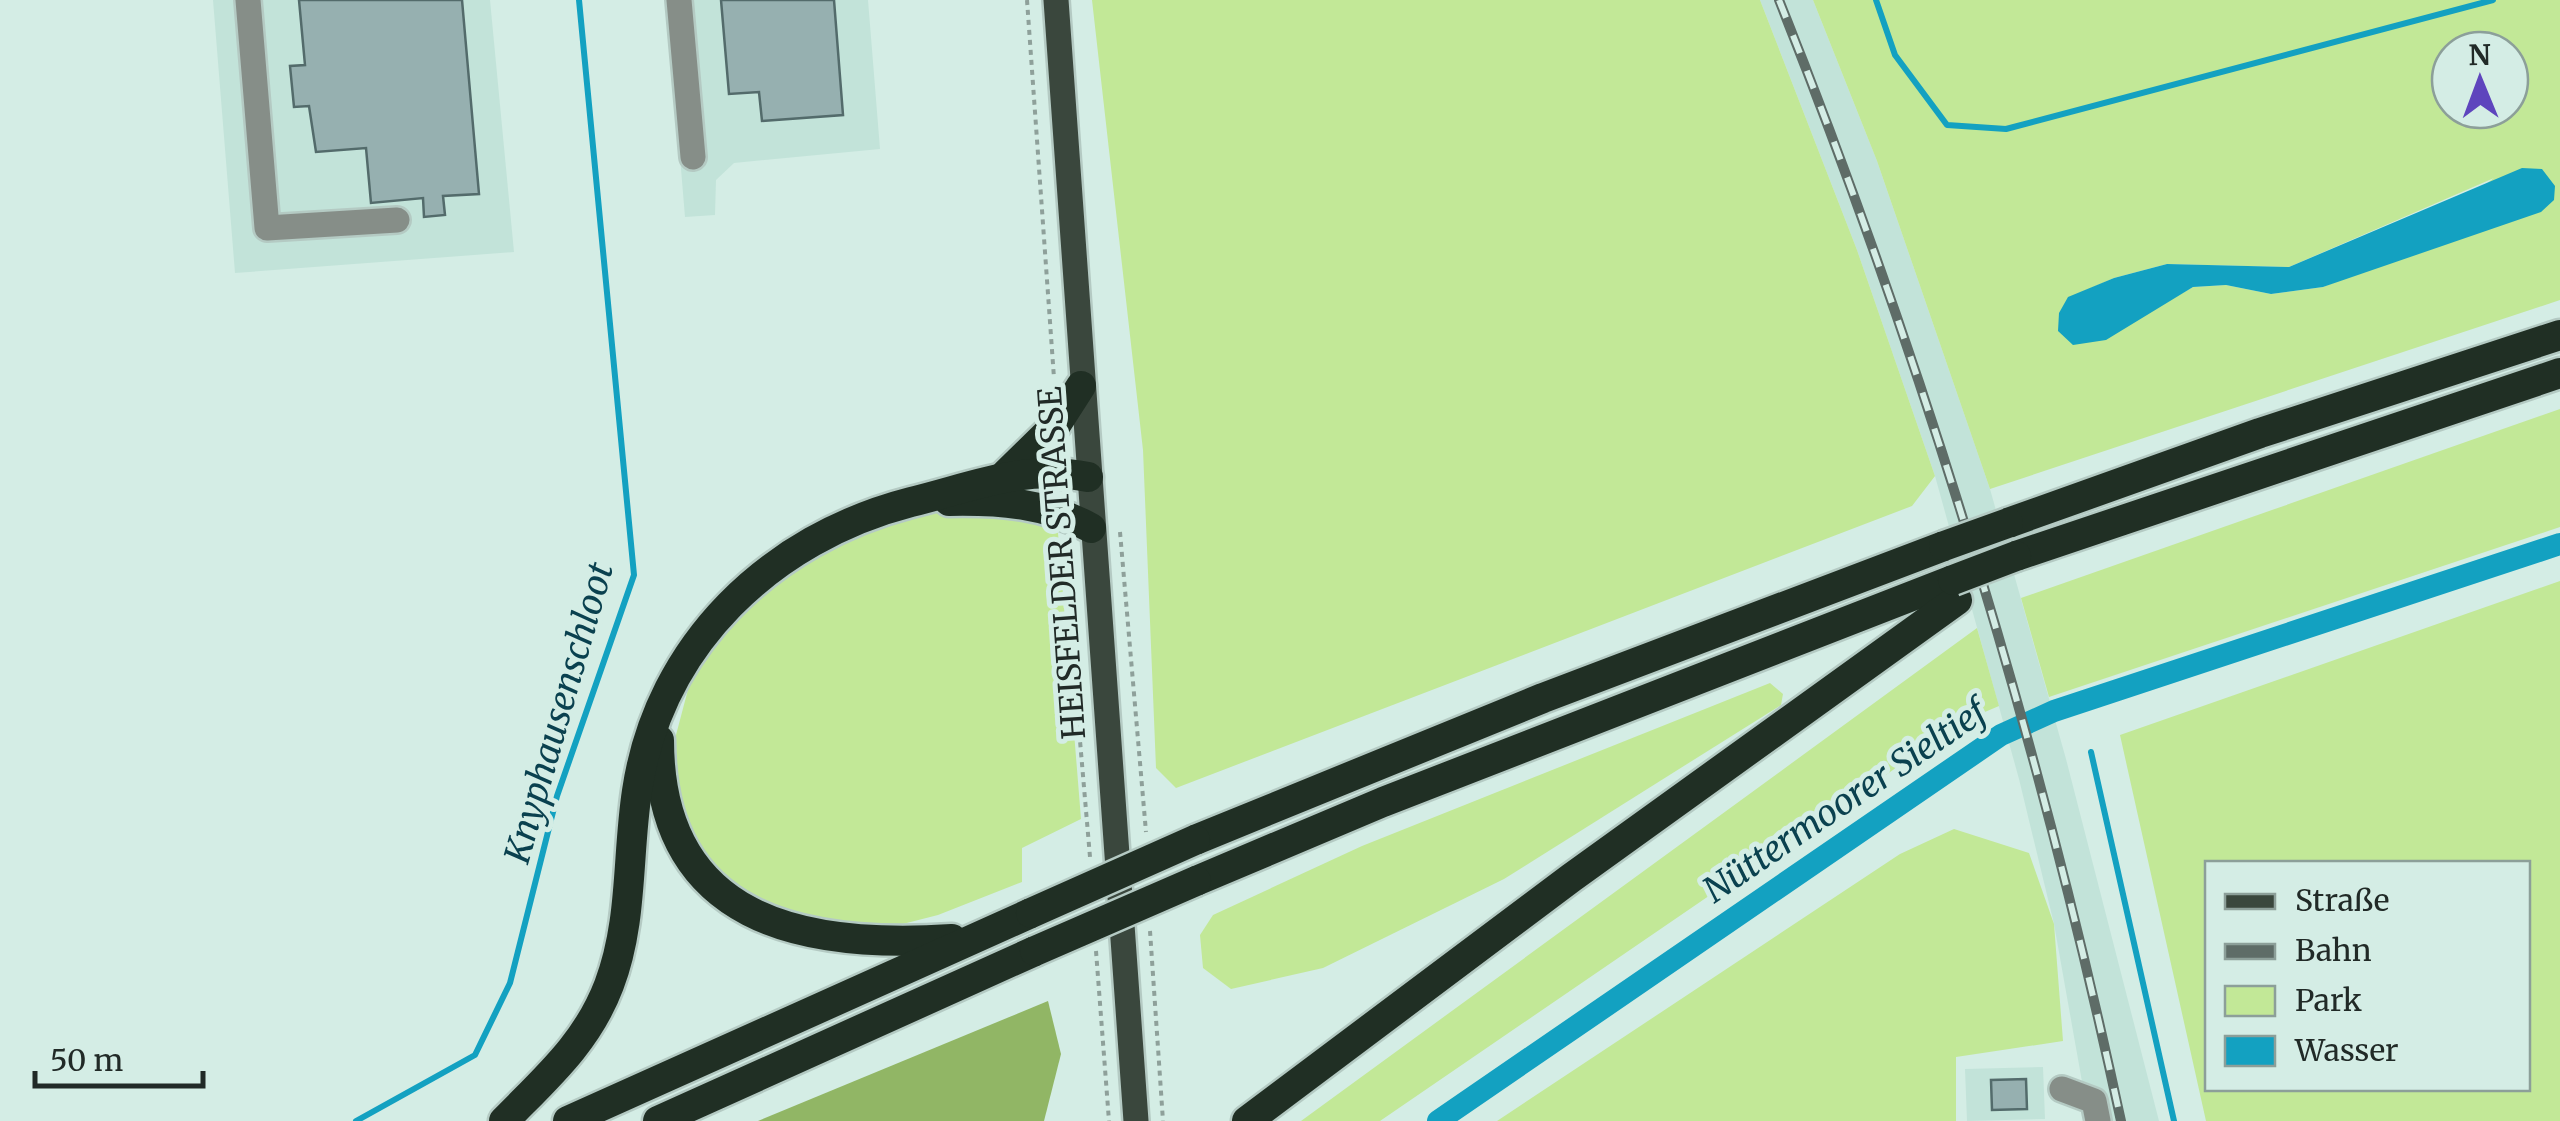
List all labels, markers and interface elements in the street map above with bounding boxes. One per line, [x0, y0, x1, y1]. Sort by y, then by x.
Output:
north arrow [2430, 30, 2530, 130]
text: N [2468, 37, 2491, 73]
street label: HEISFELDER STRASSE [1030, 385, 1094, 741]
water label: Knyphausenschloot [495, 557, 623, 869]
water label: Nüttermoorer Sieltief [1695, 688, 1998, 912]
legend [2205, 861, 2530, 1091]
text: Straße [2295, 881, 2389, 919]
text: Bahn [2295, 931, 2372, 969]
text: Park [2295, 981, 2362, 1019]
scale bar [35, 1026, 202, 1088]
text: Wasser [2294, 1031, 2398, 1069]
text: 50 m [50, 1041, 123, 1079]

